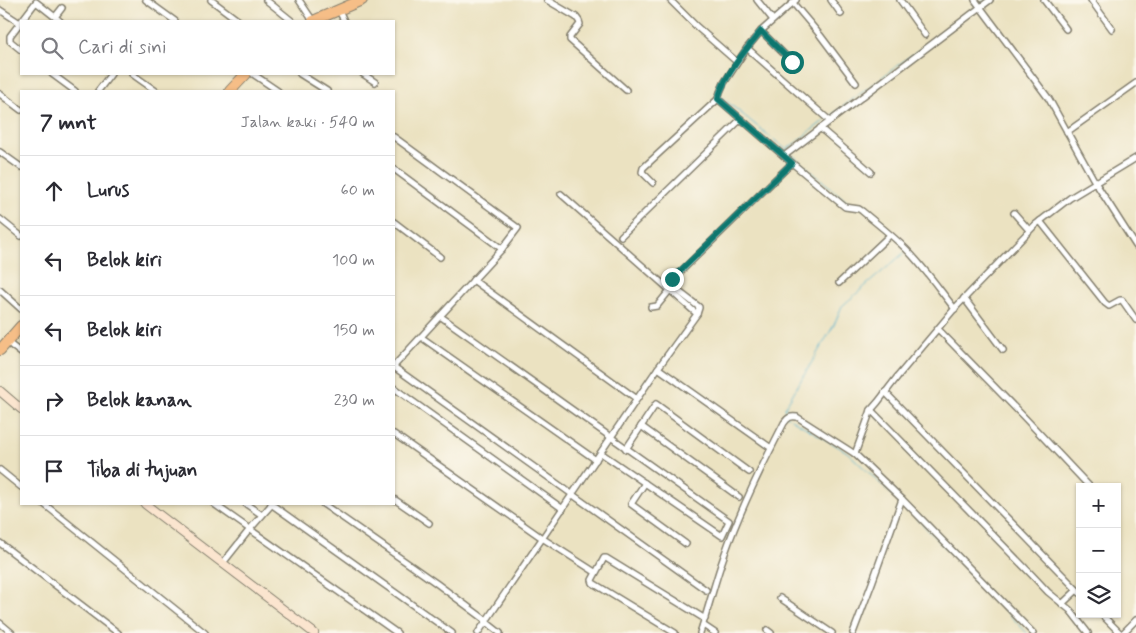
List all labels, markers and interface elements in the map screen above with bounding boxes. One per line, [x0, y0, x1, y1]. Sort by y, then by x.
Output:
search box [20, 20, 395, 75]
icon: search [38, 34, 66, 62]
text: Cari di sini [78, 35, 166, 60]
route start [781, 51, 804, 74]
text: 7 mnt [40, 109, 97, 137]
text: Jalan kaki · 540 m [240, 112, 375, 133]
icon: ahead [40, 177, 68, 205]
text: Lurus [87, 178, 129, 203]
text: 60 m [341, 180, 375, 201]
icon: left [40, 247, 68, 275]
text: Belok kiri [87, 248, 162, 273]
text: 100 m [332, 250, 375, 271]
route end [661, 268, 684, 291]
icon: left [40, 317, 68, 345]
text: Belok kiri [87, 318, 162, 343]
text: 150 m [333, 320, 375, 341]
icon: right [40, 387, 68, 415]
text: Belok kanan [87, 388, 192, 413]
text: 230 m [334, 390, 375, 411]
icon: arrive [40, 457, 68, 485]
text: Tiba di tujuan [87, 458, 198, 483]
map controls [1076, 483, 1121, 618]
button: + [1076, 483, 1121, 528]
button: − [1076, 528, 1121, 573]
button: layers [1076, 573, 1121, 618]

